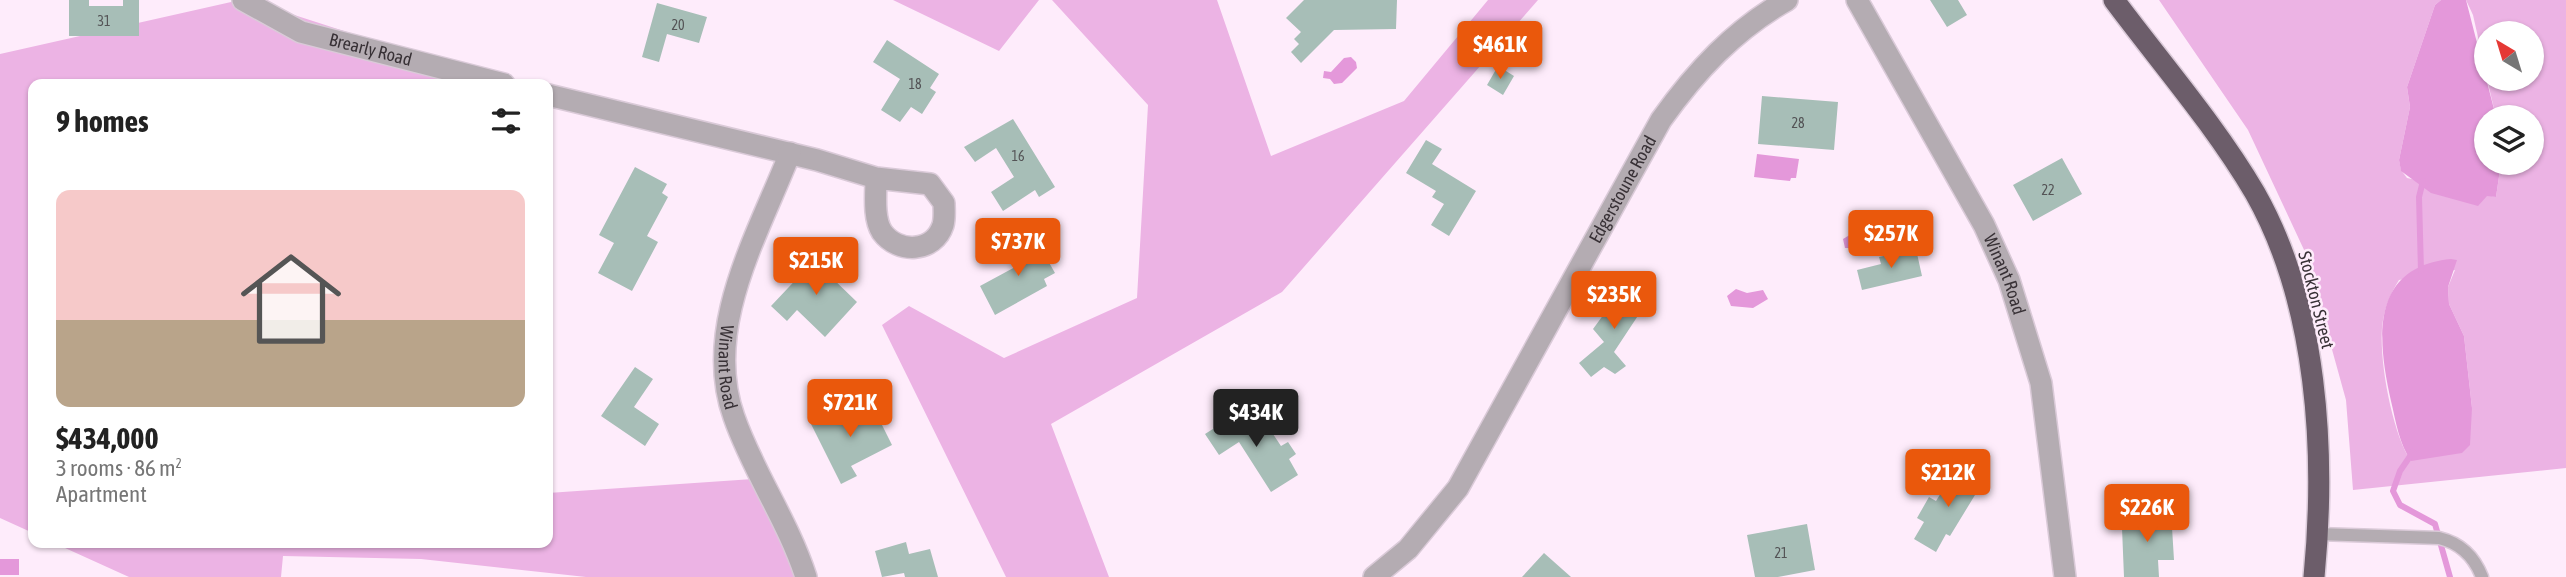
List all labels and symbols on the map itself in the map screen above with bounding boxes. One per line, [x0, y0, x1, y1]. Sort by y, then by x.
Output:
house number: 31 [97, 13, 111, 29]
house number: 20 [671, 17, 685, 33]
north arrow [2474, 21, 2544, 91]
pin: $461K [1451, 22, 1549, 81]
street label: Brearly Road [327, 29, 414, 70]
house number: 18 [908, 76, 922, 92]
house number: 28 [1791, 115, 1805, 131]
street label: Edgerstoune Road [1584, 132, 1660, 246]
house number: 16 [1011, 148, 1025, 164]
house number: 22 [2041, 182, 2055, 198]
pin: $257K [1842, 210, 1940, 270]
pin: $737K [969, 218, 1067, 278]
street label: Winant Road [1979, 231, 2030, 317]
pin: $215K [767, 238, 865, 297]
street label: Stockton Street [2294, 249, 2339, 351]
pin: $235K [1565, 272, 1663, 331]
street label: Winant Road [714, 324, 742, 412]
pin: $721K [801, 380, 899, 439]
pin: $434K [1207, 390, 1305, 449]
pin: $212K [1899, 449, 1997, 509]
pin: $226K [2098, 484, 2196, 544]
house number: 21 [1774, 545, 1788, 561]

